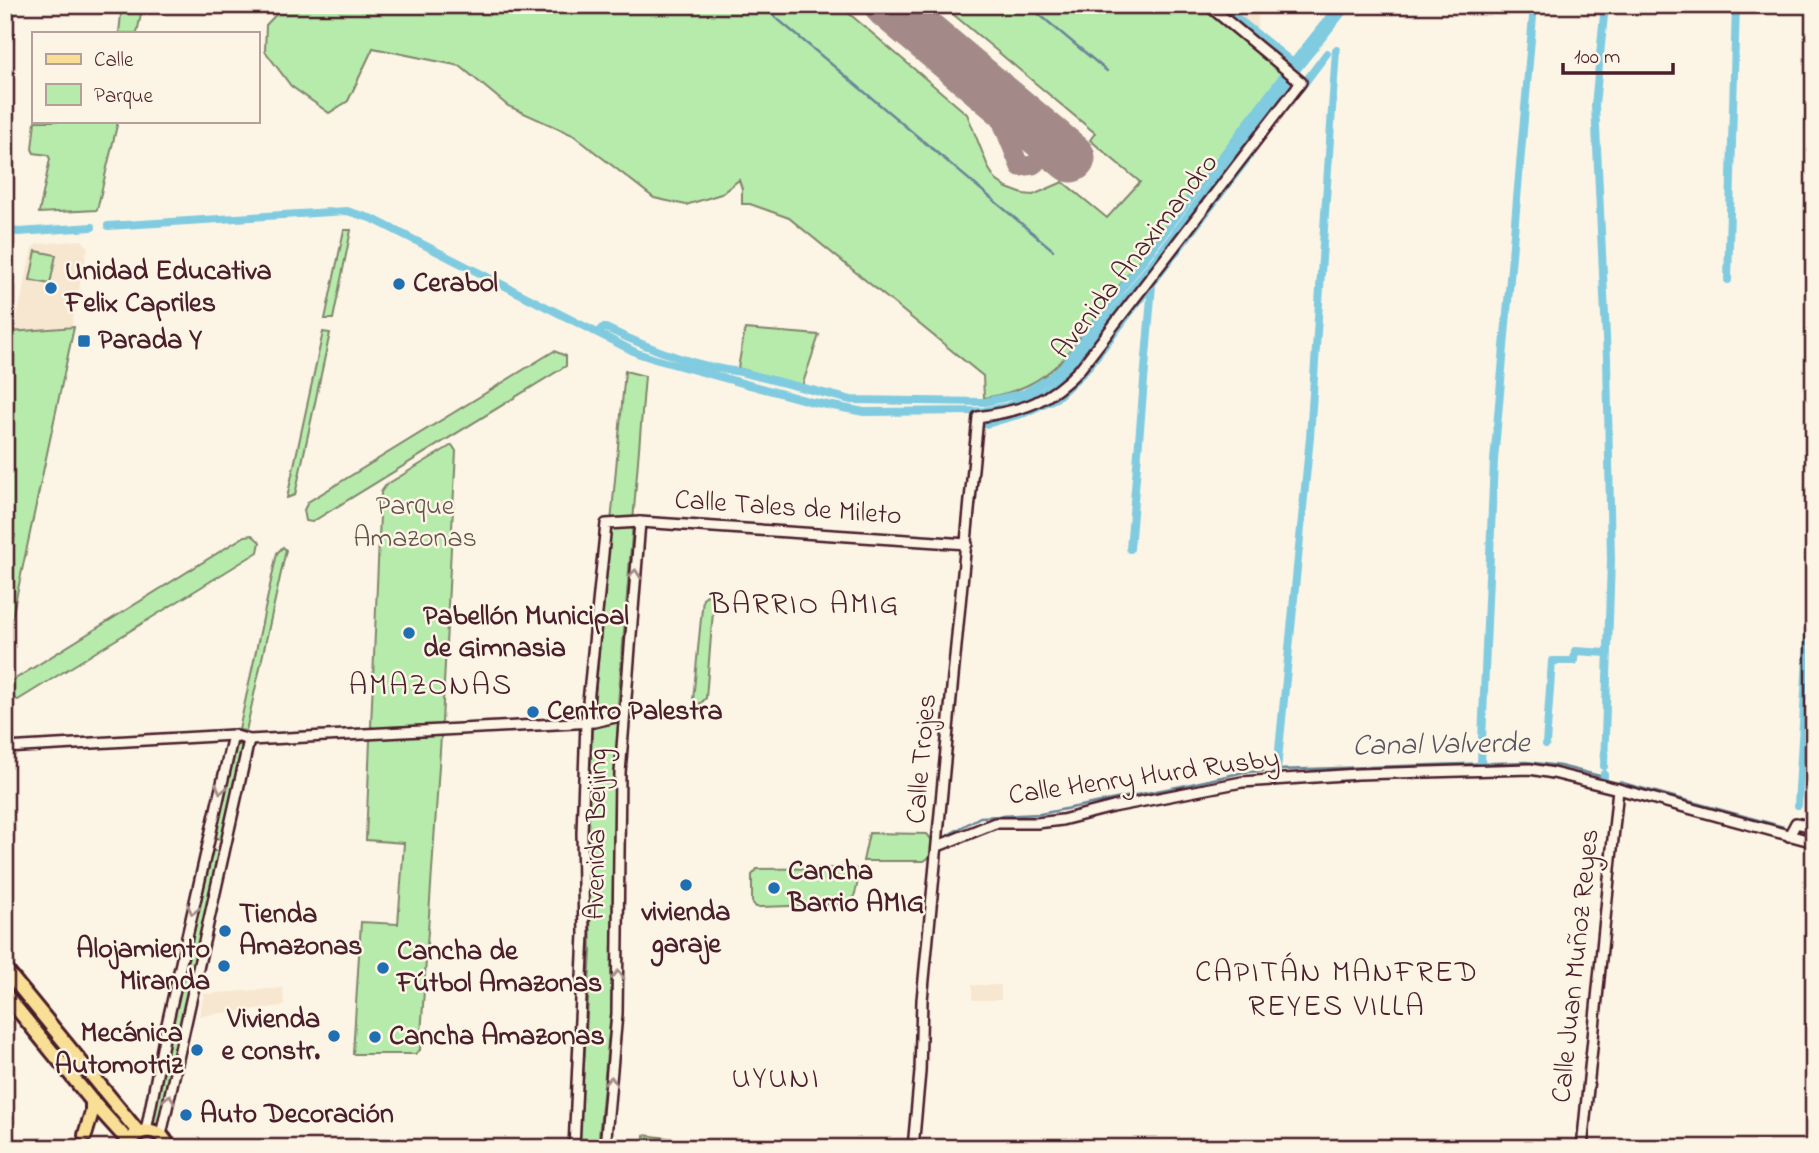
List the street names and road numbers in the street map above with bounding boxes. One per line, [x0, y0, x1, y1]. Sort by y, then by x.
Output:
street label: Avenida Anaximandro [1042, 145, 1230, 369]
street label: Calle Tales de Mileto [673, 481, 903, 537]
street label: Calle Trojes [897, 692, 949, 826]
street label: Calle Henry Hurd Rusby [1006, 739, 1282, 817]
street label: Avenida Beijing [576, 748, 620, 920]
street label: Calle Juan Muñoz Reyes [1542, 827, 1612, 1105]

